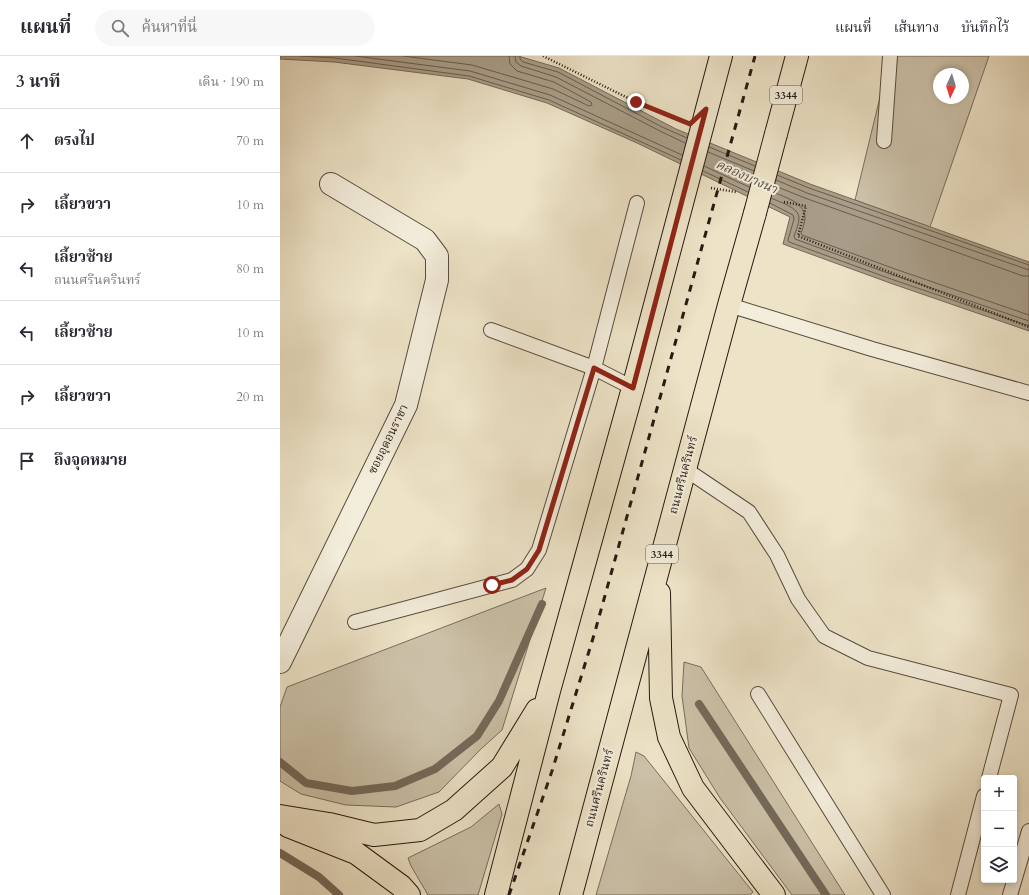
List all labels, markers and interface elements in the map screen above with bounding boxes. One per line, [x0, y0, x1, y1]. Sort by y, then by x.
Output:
search box [95, 10, 375, 46]
text: แผนที่ [20, 14, 71, 40]
icon: search [109, 17, 131, 39]
text: ค้นหาที่นี่ [141, 17, 197, 37]
text: แผนที่ [835, 18, 872, 37]
text: เส้นทาง [894, 18, 939, 37]
text: บันทึกไว้ [961, 18, 1009, 37]
north arrow [933, 68, 969, 104]
text: 3 นาที [16, 70, 60, 93]
text: เดิน · 190 m [198, 73, 264, 91]
road number: 3344 [770, 86, 802, 104]
route end [627, 93, 645, 111]
icon: ahead [16, 130, 38, 152]
text: ตรงไป [54, 130, 95, 150]
text: 70 m [236, 132, 264, 150]
water label: คลองบางนา [713, 155, 781, 199]
icon: right [16, 194, 38, 216]
text: เลี้ยวขวา [54, 194, 111, 214]
text: 10 m [236, 196, 264, 214]
text: เลี้ยวซ้าย [54, 247, 113, 267]
icon: left [16, 258, 38, 280]
text: 80 m [236, 260, 264, 278]
text: ถนนศรีนครินทร์ [54, 271, 141, 289]
icon: left [16, 322, 38, 344]
text: เลี้ยวซ้าย [54, 322, 113, 342]
text: 10 m [236, 324, 264, 342]
icon: right [16, 386, 38, 408]
text: เลี้ยวขวา [54, 386, 111, 406]
text: 20 m [236, 388, 264, 406]
street label: ซอยอุดอนราชา [364, 401, 412, 477]
street label: ถนนศรีนครินทร์ [665, 434, 701, 516]
icon: arrive [16, 450, 38, 472]
text: ถึงจุดหมาย [54, 450, 127, 470]
road number: 3344 [646, 545, 678, 563]
route start [483, 576, 501, 594]
street label: ถนนศรีนครินทร์ [581, 747, 617, 829]
map controls [981, 775, 1017, 883]
button: + [981, 775, 1017, 811]
button: − [981, 811, 1017, 847]
button: layers [981, 847, 1017, 883]

